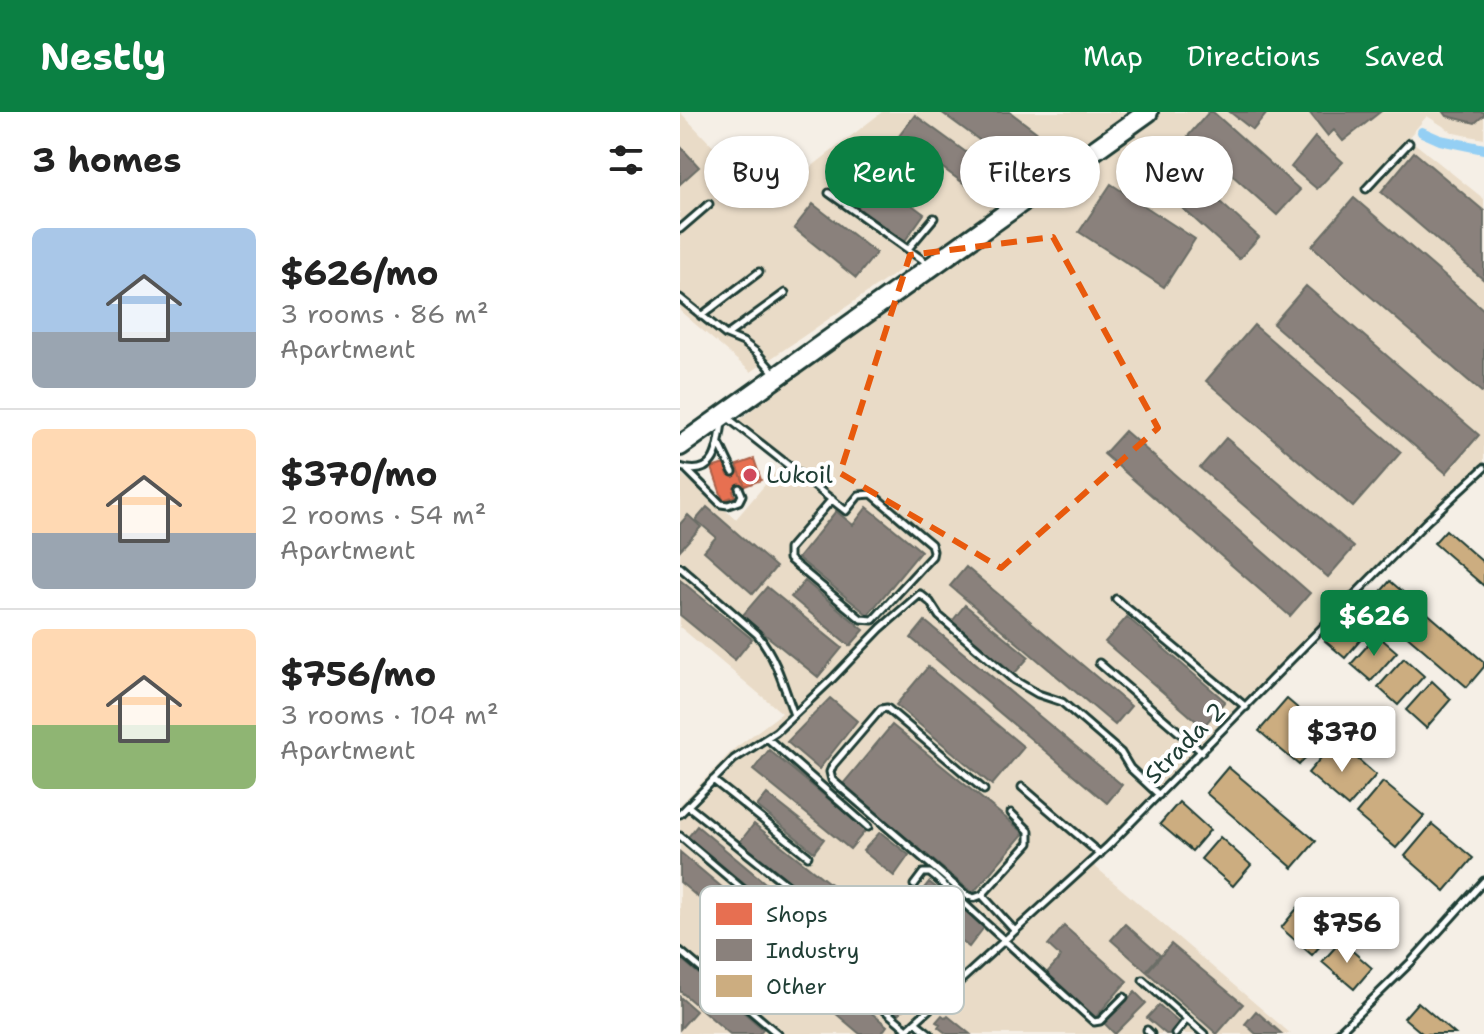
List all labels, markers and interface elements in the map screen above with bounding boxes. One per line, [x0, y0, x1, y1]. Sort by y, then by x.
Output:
text: Nestly [40, 31, 166, 82]
text: Map [1083, 37, 1143, 75]
text: Directions [1187, 37, 1321, 75]
text: Saved [1365, 37, 1444, 75]
chip: Buy [704, 136, 809, 208]
chip: Rent [825, 136, 944, 208]
chip: Filters [960, 136, 1100, 208]
chip: New [1116, 136, 1233, 208]
text: 3 homes [32, 137, 181, 183]
icon: filters [604, 138, 648, 182]
text: $626/mo [280, 250, 439, 296]
icon: home [96, 260, 192, 356]
text: 3 rooms · 86 m² [280, 296, 489, 331]
text: Apartment [280, 331, 416, 366]
text: $370/mo [280, 451, 438, 497]
place label: Lukoil [766, 459, 833, 491]
icon: home [96, 461, 192, 557]
marker: Lukoil [741, 466, 759, 484]
text: 2 rooms · 54 m² [280, 497, 486, 532]
text: Apartment [280, 532, 416, 567]
pin: $626 [1327, 590, 1421, 658]
text: $626 [1338, 598, 1410, 633]
text: $756/mo [280, 651, 436, 697]
icon: home [96, 661, 192, 757]
street label: Strada 2 [1137, 695, 1233, 791]
text: 3 rooms · 104 m² [280, 697, 499, 732]
pin: $370 [1295, 706, 1389, 774]
text: $370 [1306, 714, 1378, 749]
text: Apartment [280, 732, 416, 767]
legend [700, 886, 964, 1014]
pin: $756 [1300, 897, 1394, 965]
text: Shops [766, 900, 828, 929]
text: $756 [1312, 905, 1382, 940]
text: Industry [766, 936, 859, 965]
text: Other [766, 972, 827, 1001]

